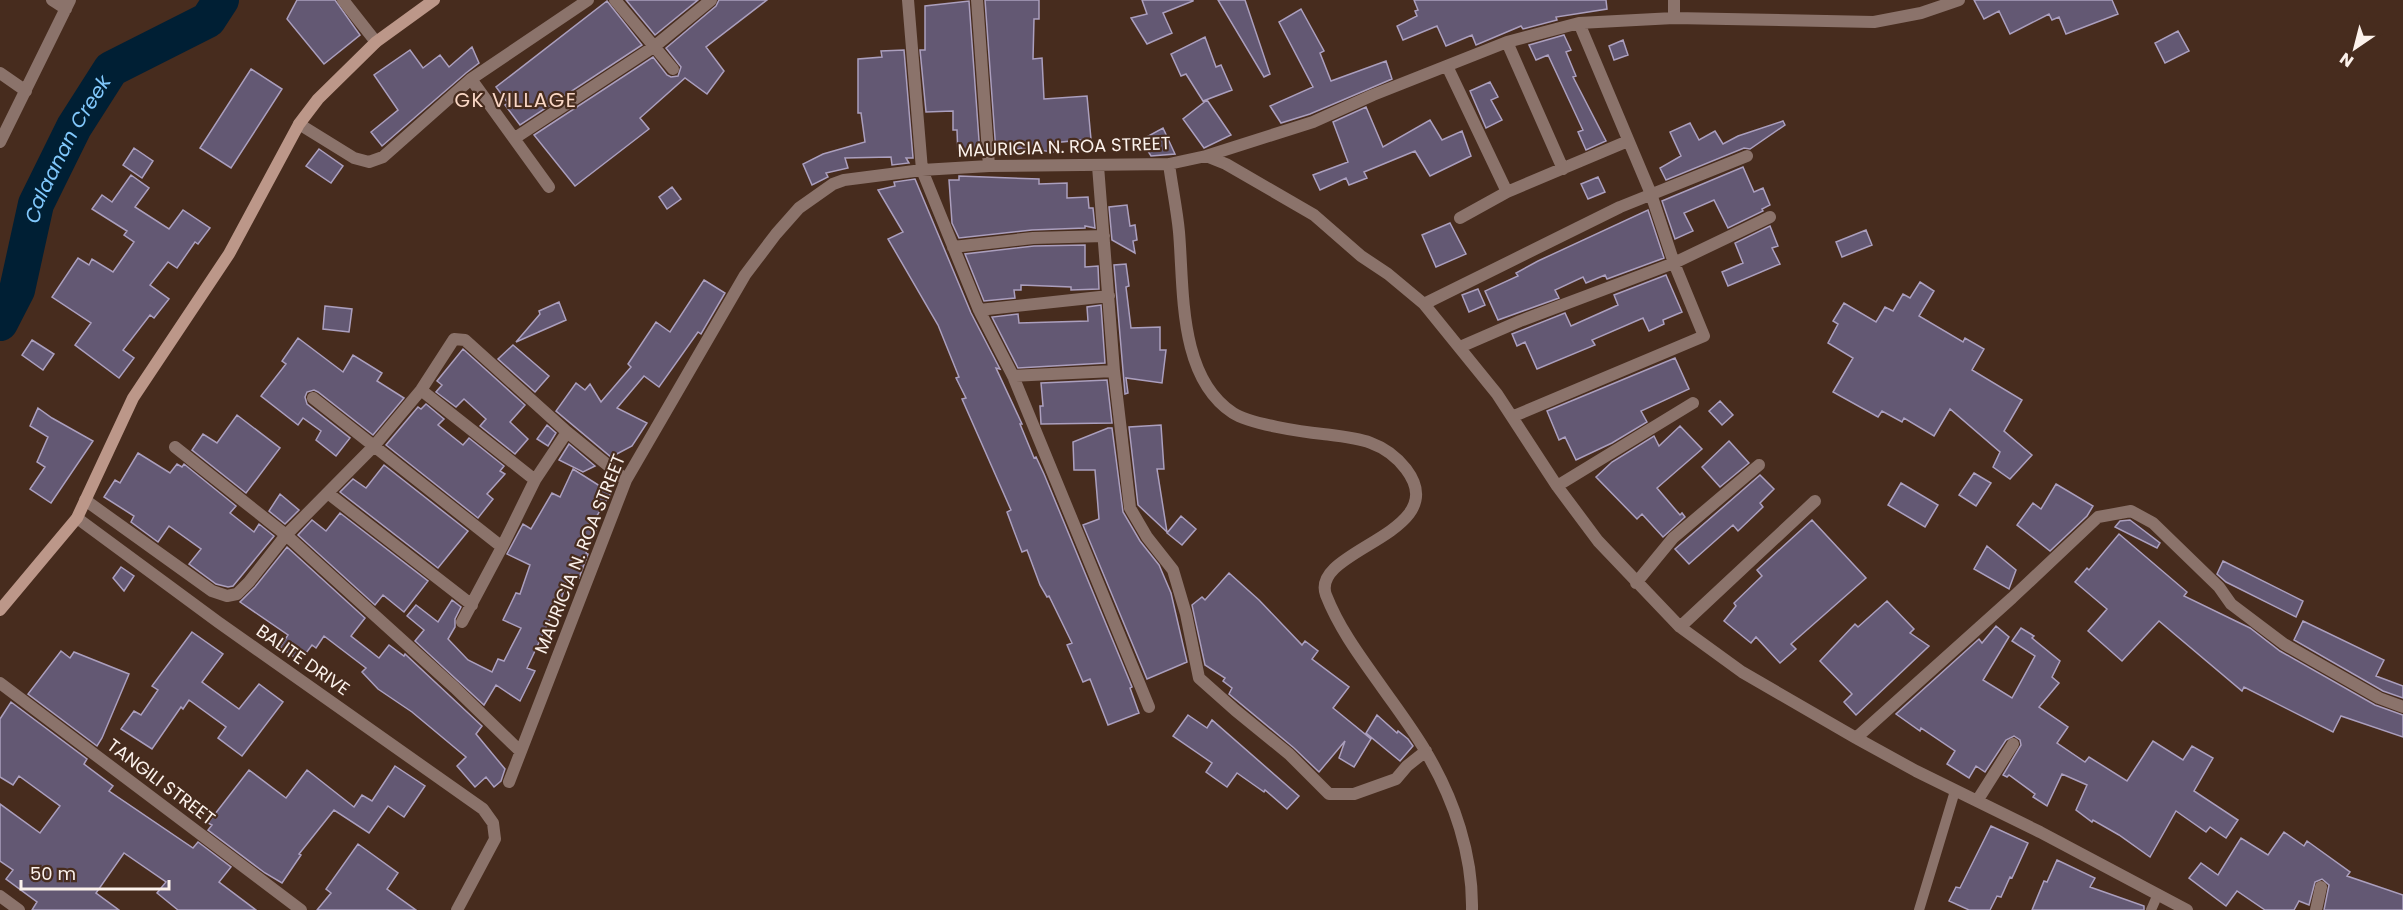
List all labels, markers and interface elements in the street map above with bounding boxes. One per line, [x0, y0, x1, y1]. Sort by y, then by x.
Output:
north arrow [2325, 18, 2385, 78]
text: N [2335, 47, 2358, 73]
water label: Calaanan Creek [18, 68, 118, 226]
district label: GK VILLAGE [455, 86, 577, 114]
street label: MAURICIA N. ROA STREET [957, 130, 1171, 163]
street label: MAURICIA N. ROA STREET [528, 450, 631, 657]
street label: BALITE DRIVE [252, 618, 355, 701]
street label: TANGILI STREET [102, 733, 221, 831]
scale bar [21, 853, 170, 891]
text: 50 m [30, 861, 76, 886]

